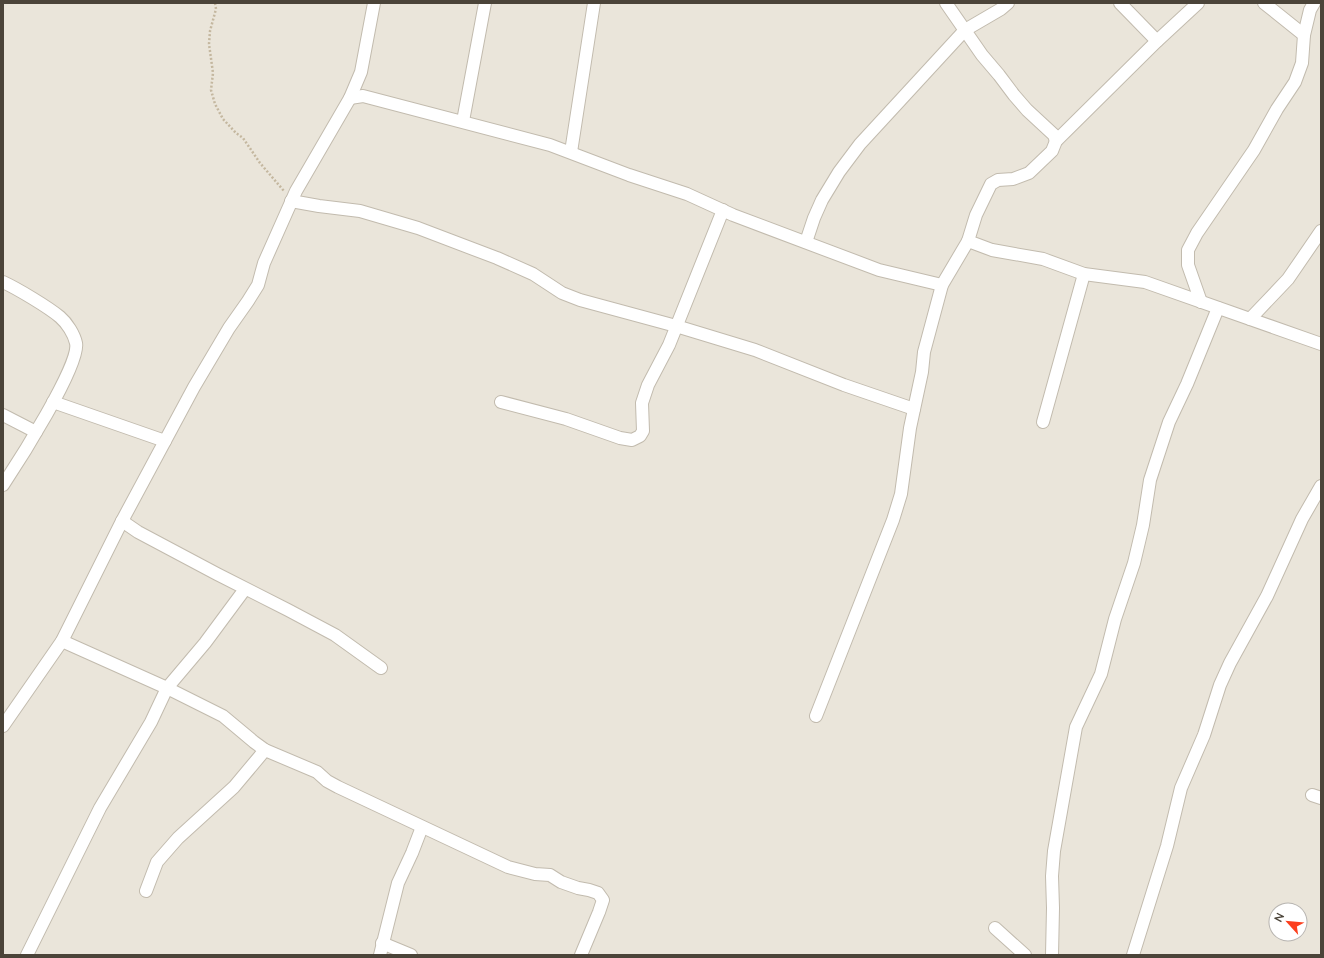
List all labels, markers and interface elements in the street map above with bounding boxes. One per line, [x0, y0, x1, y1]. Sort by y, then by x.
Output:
north arrow [1268, 902, 1308, 942]
text: N [1271, 911, 1286, 924]

